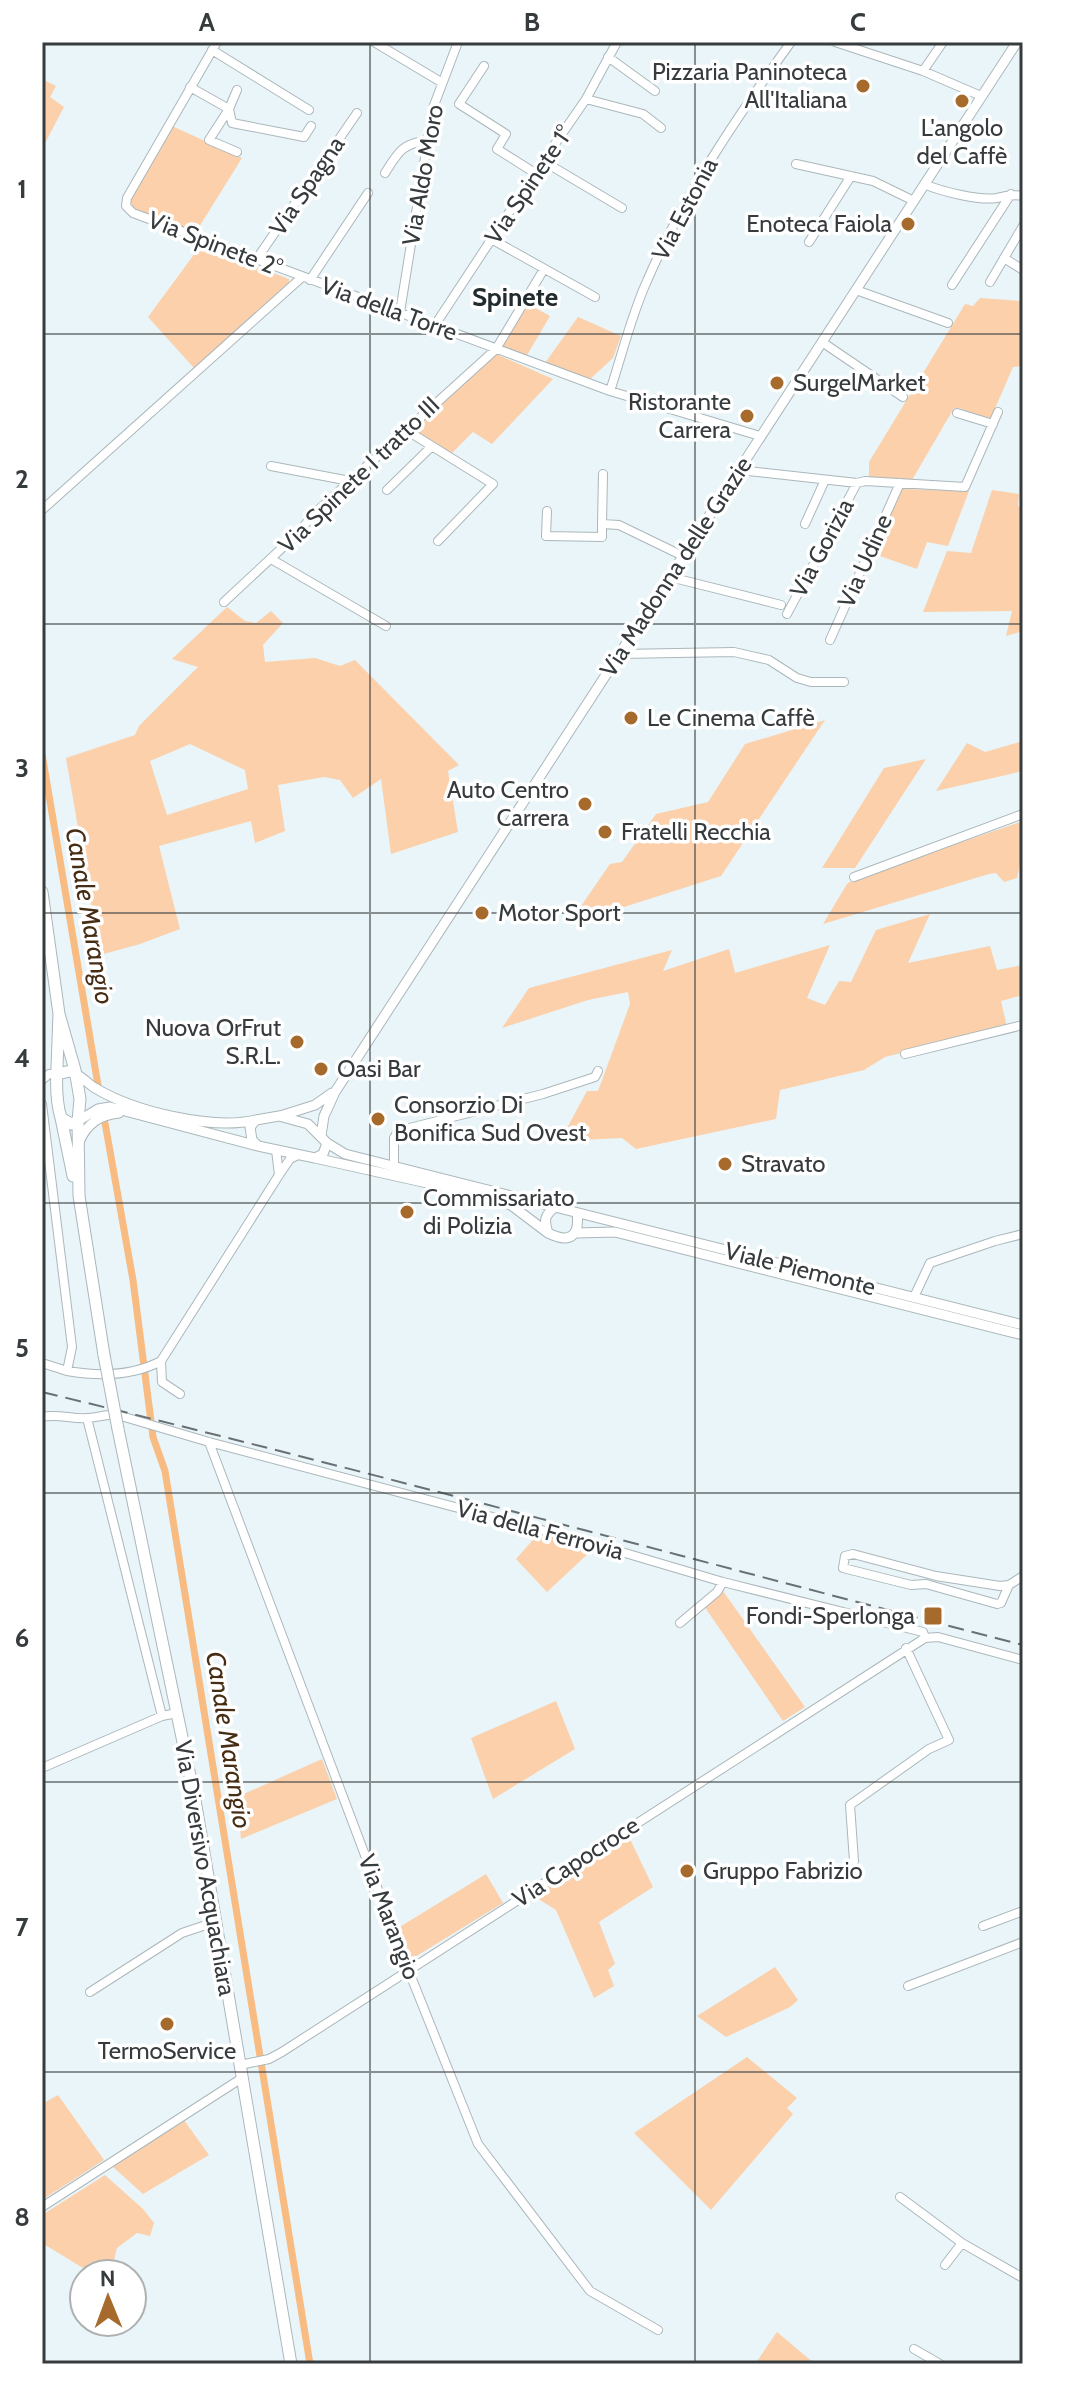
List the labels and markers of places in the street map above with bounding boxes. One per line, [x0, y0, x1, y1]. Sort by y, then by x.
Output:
place label: Pizzaria Paninoteca All'Italiana [652, 57, 847, 114]
marker: Pizzaria Paninoteca All'Italiana [854, 77, 872, 95]
marker: L'angolo del Caffè [953, 92, 971, 110]
place label: L'angolo del Caffè [917, 113, 1007, 170]
place label: Enoteca Faiola [746, 209, 892, 238]
marker: Enoteca Faiola [899, 215, 917, 233]
place label: SurgelMarket [793, 368, 926, 397]
marker: SurgelMarket [768, 374, 786, 392]
place label: Ristorante Carrera [628, 387, 731, 444]
marker: Ristorante Carrera [738, 407, 756, 425]
place label: Le Cinema Caffè [647, 703, 815, 732]
marker: Le Cinema Caffè [622, 709, 640, 727]
place label: Auto Centro Carrera [447, 775, 569, 832]
marker: Auto Centro Carrera [576, 795, 594, 813]
place label: Fratelli Recchia [621, 817, 771, 846]
marker: Fratelli Recchia [596, 823, 614, 841]
place label: Motor Sport [498, 898, 621, 927]
marker: Motor Sport [473, 904, 491, 922]
place label: Nuova OrFrut S.R.L. [145, 1013, 281, 1070]
marker: Nuova OrFrut S.R.L. [288, 1033, 306, 1051]
place label: Oasi Bar [337, 1054, 421, 1083]
marker: Oasi Bar [312, 1060, 330, 1078]
place label: Consorzio Di Bonifica Sud Ovest [394, 1090, 586, 1147]
marker: Consorzio Di Bonifica Sud Ovest [369, 1110, 387, 1128]
place label: Stravato [741, 1149, 825, 1178]
marker: Stravato [716, 1155, 734, 1173]
place label: Commissariato di Polizia [423, 1183, 574, 1240]
marker: Commissariato di Polizia [398, 1203, 416, 1221]
place label: Fondi-Sperlonga [746, 1601, 915, 1630]
marker: Fondi-Sperlonga [922, 1605, 944, 1627]
place label: Gruppo Fabrizio [703, 1856, 863, 1885]
marker: Gruppo Fabrizio [678, 1862, 696, 1880]
marker: TermoService [158, 2015, 176, 2033]
place label: TermoService [98, 2036, 236, 2065]

